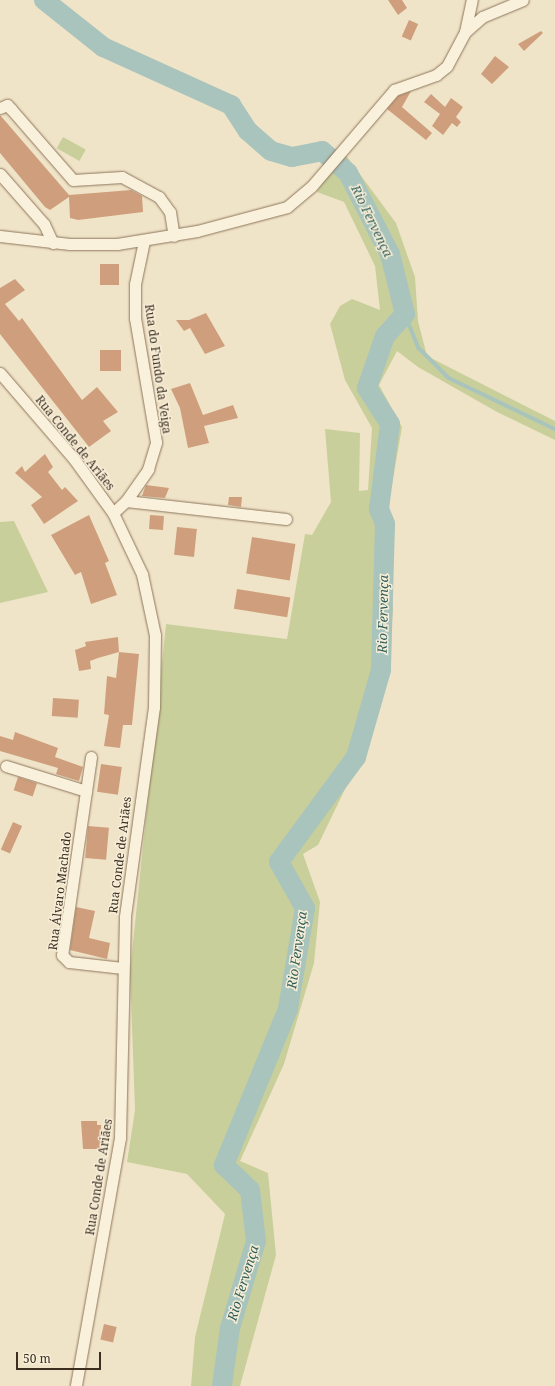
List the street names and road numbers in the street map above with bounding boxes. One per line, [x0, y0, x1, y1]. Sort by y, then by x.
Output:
street label: Rua do Fundo da Veiga [142, 303, 174, 435]
street label: Rua Conde de Ariães [32, 393, 118, 493]
street label: Rua Conde de Ariães [106, 796, 134, 914]
street label: Rua Álvaro Machado [46, 831, 74, 951]
street label: Rua Conde de Ariães [83, 1118, 115, 1236]

